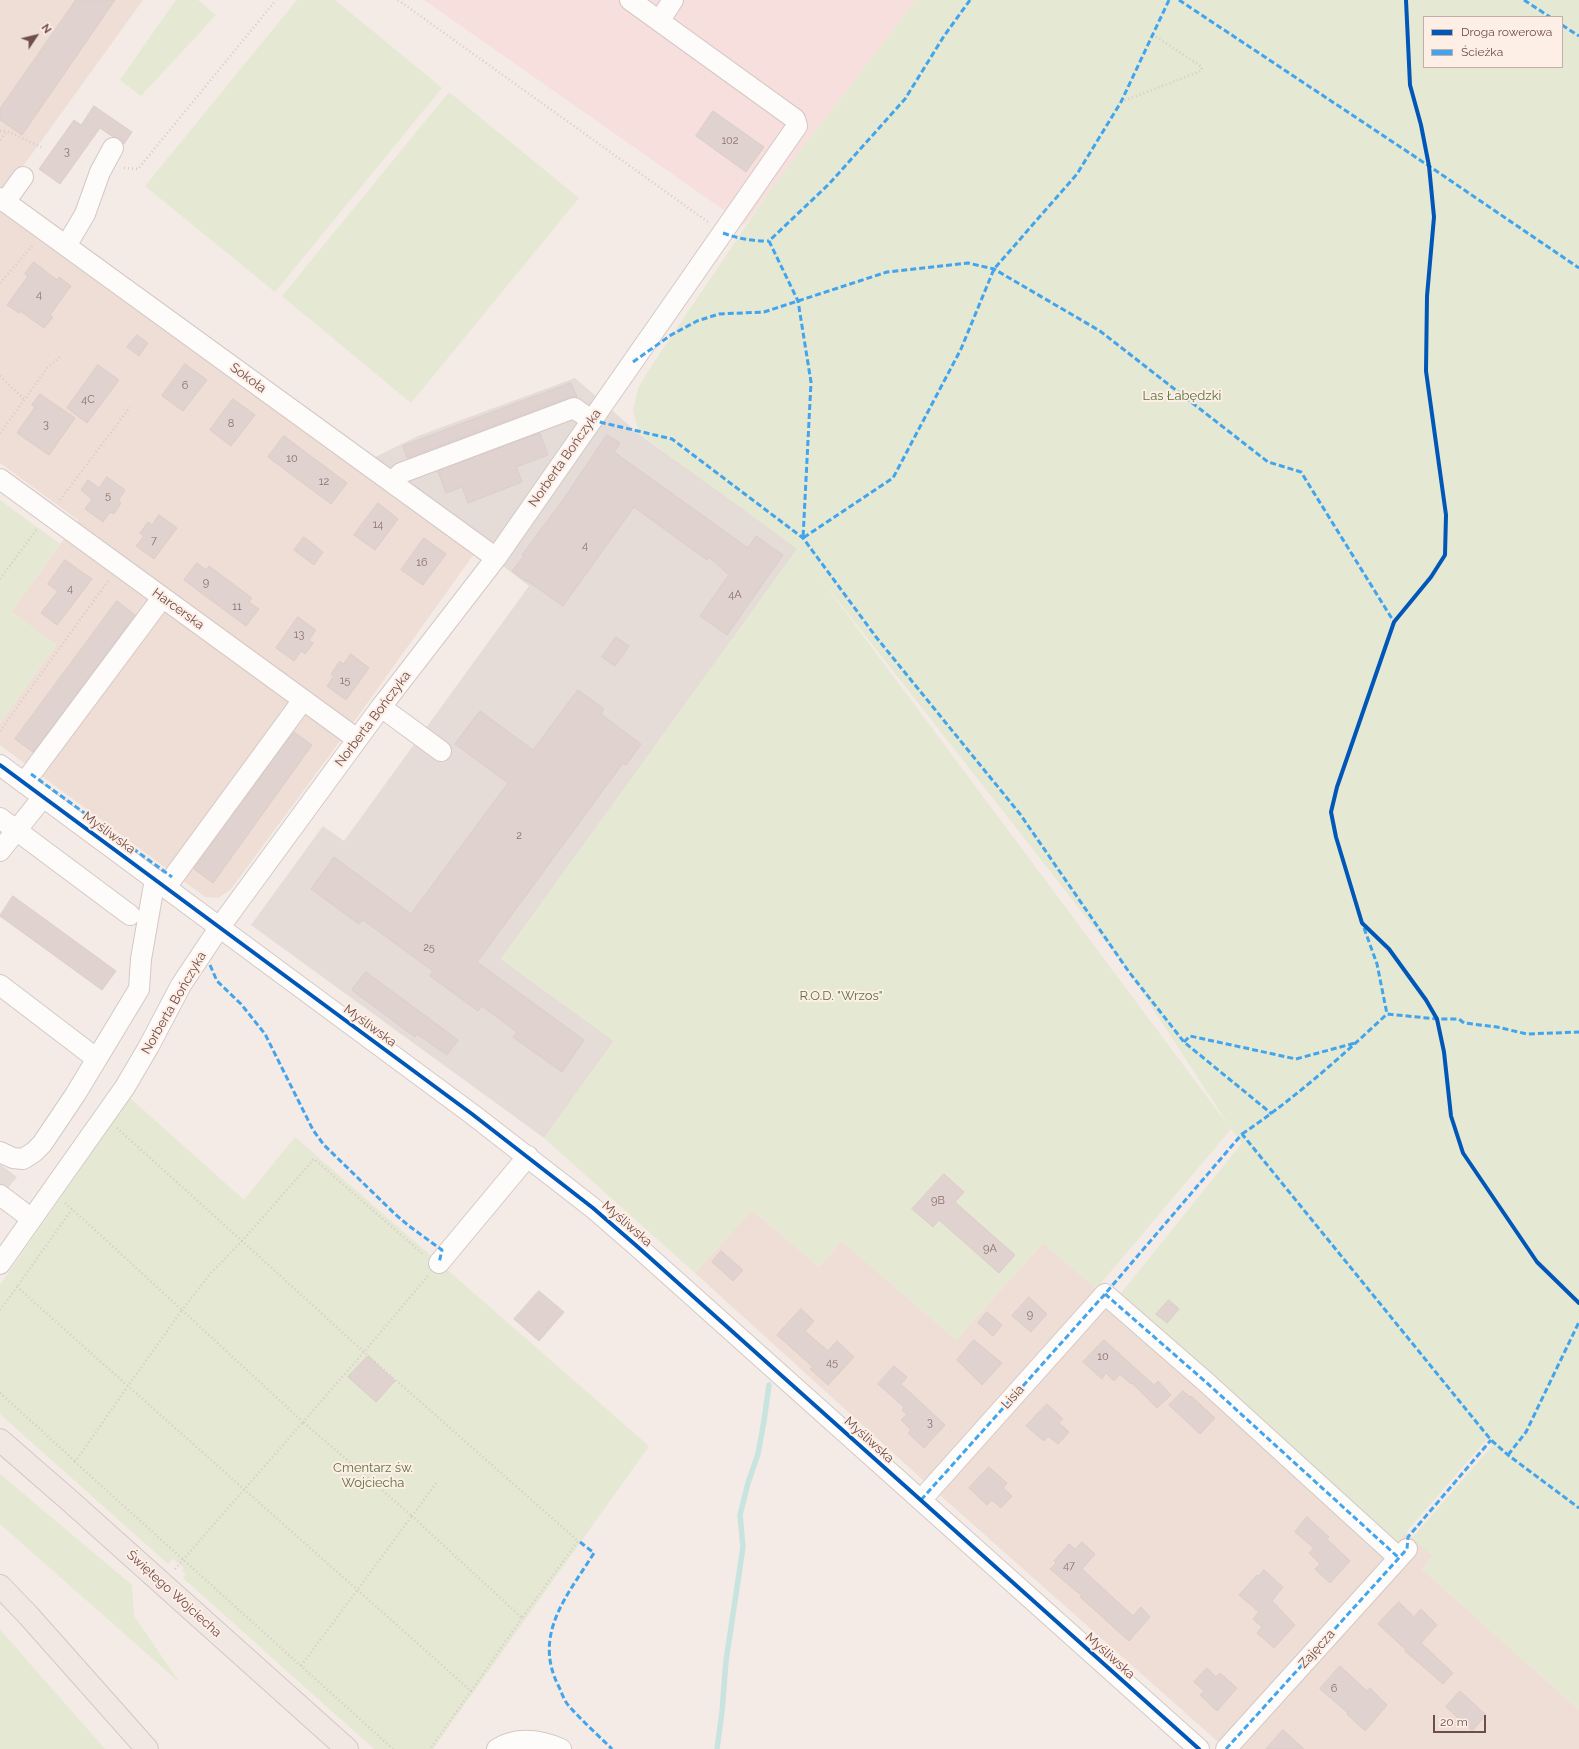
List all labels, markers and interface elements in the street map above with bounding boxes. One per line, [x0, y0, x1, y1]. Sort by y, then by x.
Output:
north arrow [16, 16, 56, 56]
legend [1423, 16, 1563, 68]
text: N [39, 22, 54, 36]
text: Droga rowerowa [1461, 25, 1552, 39]
text: Ścieżka [1461, 45, 1503, 59]
house number: 102 [721, 134, 739, 148]
house number: 3 [64, 145, 70, 159]
house number: 4 [36, 288, 42, 302]
street label: Sokoła [227, 360, 269, 396]
house number: 6 [182, 379, 188, 393]
park label: Las Łabędzki [1143, 388, 1221, 404]
house number: 4C [81, 393, 95, 407]
street label: Norberta Bończyka [525, 406, 605, 510]
house number: 8 [228, 417, 234, 431]
house number: 3 [43, 418, 49, 432]
house number: 10 [286, 452, 298, 466]
house number: 12 [319, 475, 329, 489]
house number: 5 [105, 489, 111, 503]
house number: 14 [373, 518, 383, 532]
house number: 7 [151, 534, 157, 548]
house number: 4 [582, 539, 588, 553]
house number: 16 [416, 556, 428, 570]
house number: 9 [203, 576, 209, 590]
house number: 4 [67, 582, 73, 596]
street label: Harcerska [149, 585, 207, 633]
house number: 4A [728, 588, 742, 602]
house number: 11 [232, 600, 242, 614]
house number: 13 [294, 628, 304, 642]
street label: Norberta Bończyka [332, 668, 414, 770]
house number: 15 [340, 674, 350, 688]
street label: Myśliwska [80, 809, 138, 857]
house number: 2 [516, 829, 522, 843]
house number: 25 [423, 941, 435, 955]
street label: Norberta Bończyka [138, 949, 210, 1057]
park label: R.O.D. "Wrzos" [799, 988, 883, 1004]
street label: Myśliwska [341, 1002, 399, 1050]
house number: 9B [931, 1194, 945, 1208]
street label: Myśliwska [599, 1198, 655, 1250]
house number: 9A [983, 1242, 997, 1256]
house number: 9 [1027, 1308, 1033, 1322]
house number: 10 [1097, 1350, 1109, 1364]
house number: 45 [826, 1356, 838, 1370]
street label: Lisia [998, 1382, 1028, 1412]
street label: Myśliwska [841, 1414, 897, 1466]
house number: 3 [927, 1416, 933, 1430]
park label: Cmentarz św. Wojciecha [333, 1460, 413, 1491]
street label: Świętego Wojciecha [123, 1547, 225, 1641]
house number: 47 [1063, 1559, 1075, 1573]
street label: Zajęcza [1296, 1627, 1338, 1671]
street label: Myśliwska [1082, 1630, 1138, 1682]
house number: 6 [1331, 1682, 1337, 1696]
scale bar [1435, 1707, 1488, 1733]
text: 20 m [1440, 1715, 1468, 1729]

